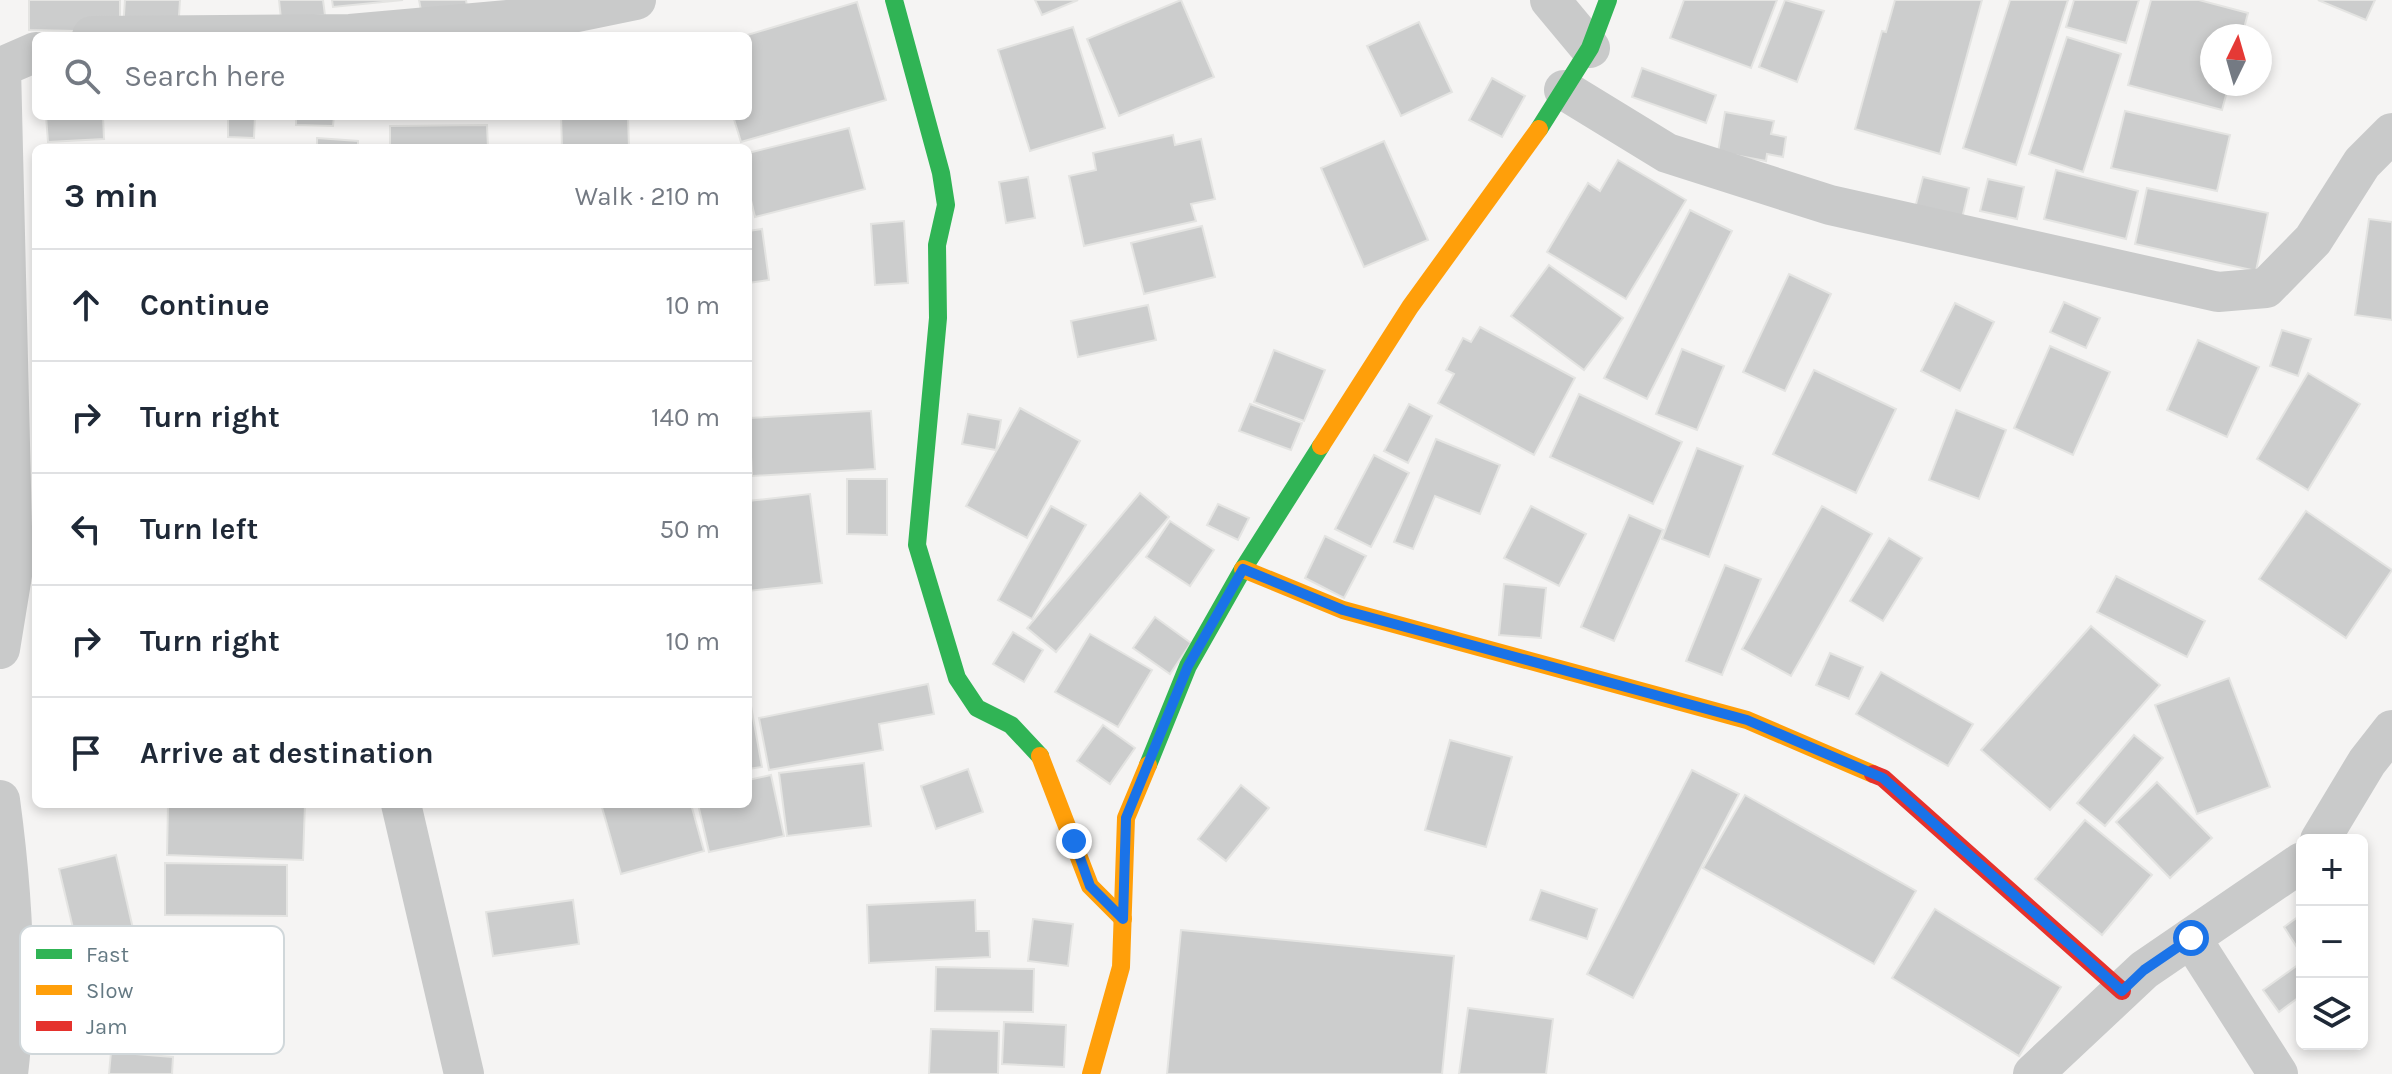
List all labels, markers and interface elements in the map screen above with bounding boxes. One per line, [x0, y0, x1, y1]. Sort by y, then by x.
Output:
north arrow [2200, 24, 2272, 96]
search box [32, 32, 752, 120]
icon: search [60, 54, 104, 98]
text: Search here [124, 58, 285, 94]
text: 3 min [64, 176, 158, 216]
text: Walk · 210 m [575, 181, 720, 212]
icon: ahead [64, 283, 108, 327]
text: Continue [140, 287, 270, 323]
text: 10 m [665, 290, 720, 321]
icon: right [64, 395, 108, 439]
text: Turn right [140, 399, 280, 435]
text: 140 m [651, 402, 720, 433]
icon: left [64, 507, 108, 551]
text: Turn left [140, 511, 258, 547]
text: 50 m [659, 514, 720, 545]
icon: right [64, 619, 108, 663]
text: Turn right [140, 623, 280, 659]
text: 10 m [665, 626, 720, 657]
icon: arrive [64, 731, 108, 775]
text: Arrive at destination [140, 735, 434, 771]
route end [1056, 823, 1092, 859]
map controls [2296, 834, 2368, 1050]
button: + [2296, 834, 2368, 906]
button: − [2296, 906, 2368, 978]
route start [2173, 920, 2209, 956]
legend [20, 926, 284, 1054]
text: Fast [86, 942, 129, 968]
text: Slow [86, 978, 133, 1004]
button: layers [2296, 978, 2368, 1050]
text: Jam [86, 1014, 128, 1040]

